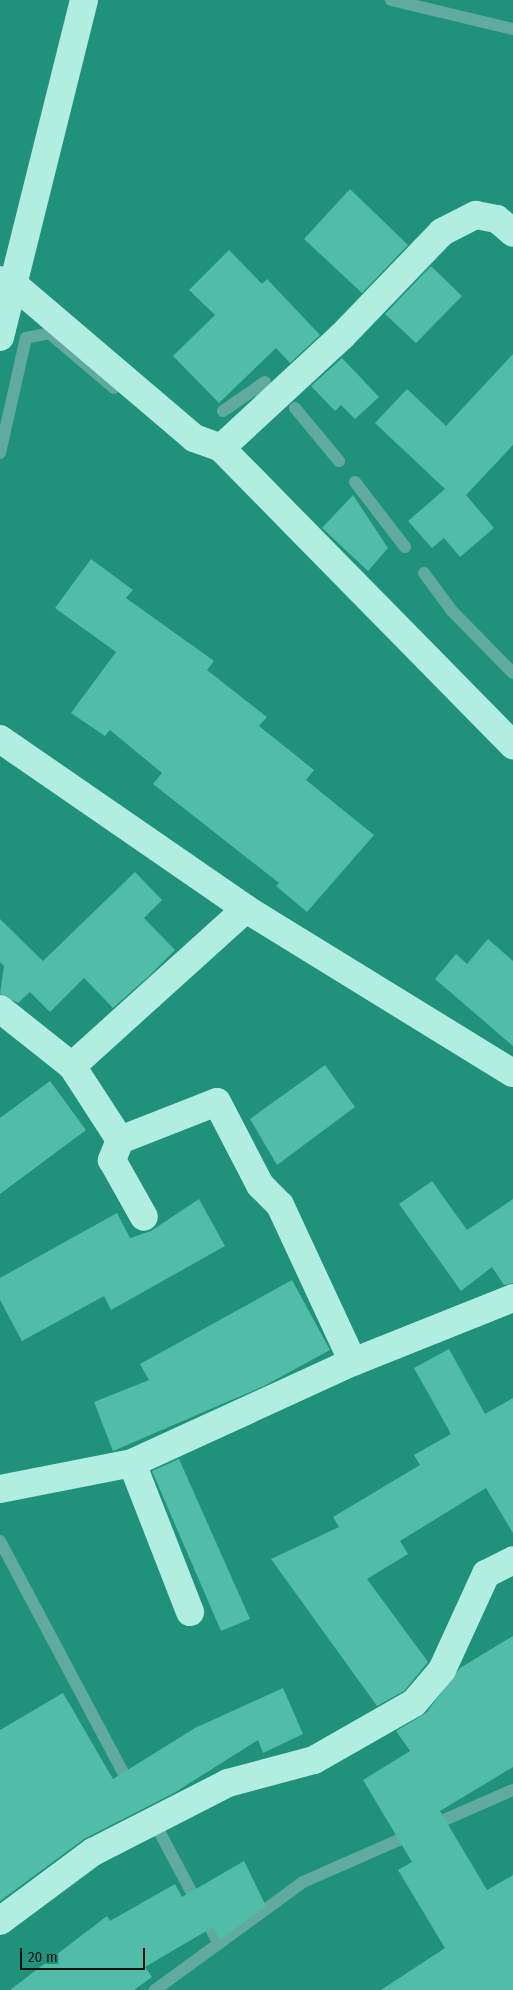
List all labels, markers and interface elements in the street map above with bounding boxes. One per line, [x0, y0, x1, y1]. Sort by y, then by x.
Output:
scale bar [22, 1938, 148, 1970]
text: 20 m [28, 1948, 58, 1966]

